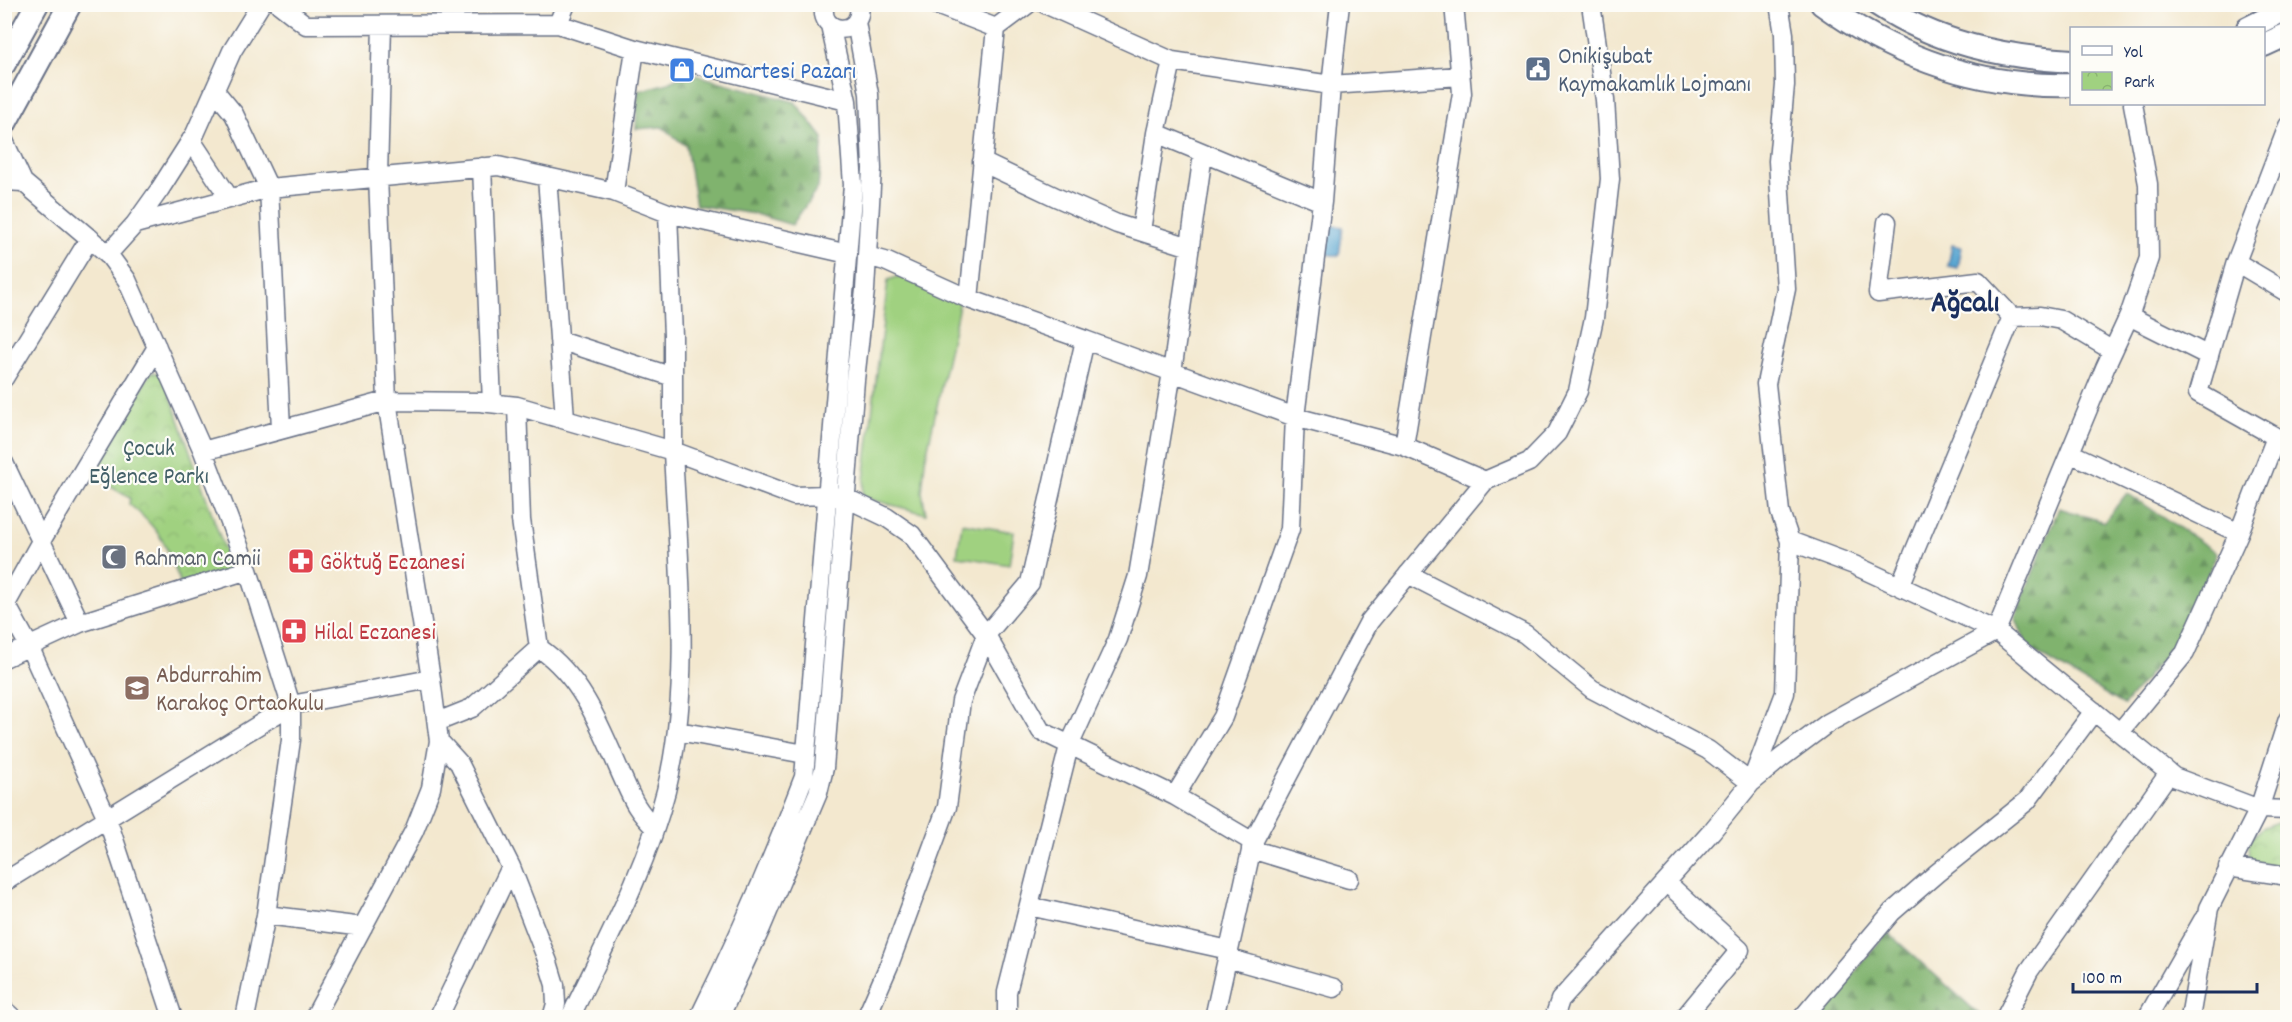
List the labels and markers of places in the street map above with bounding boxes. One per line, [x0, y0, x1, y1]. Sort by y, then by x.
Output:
place label: Onikişubat Kaymakamlık Lojmanı [1558, 41, 1751, 103]
public building icon: Onikişubat Kaymakamlık Lojmanı [1523, 54, 1553, 84]
shop icon: Cumartesi Pazarı [667, 55, 697, 85]
place label: Cumartesi Pazarı [702, 56, 856, 90]
mosque icon: Rahman Camii [99, 542, 129, 572]
place label: Rahman Camii [134, 543, 261, 577]
pharmacy icon: Göktuğ Eczanesi [286, 546, 316, 576]
place label: Göktuğ Eczanesi [320, 547, 465, 581]
pharmacy icon: Hilal Eczanesi [279, 616, 309, 646]
place label: Hilal Eczanesi [314, 617, 436, 651]
place label: Abdurrahim Karakoç Ortaokulu [156, 660, 324, 722]
school or university icon: Abdurrahim Karakoç Ortaokulu [122, 673, 152, 703]

